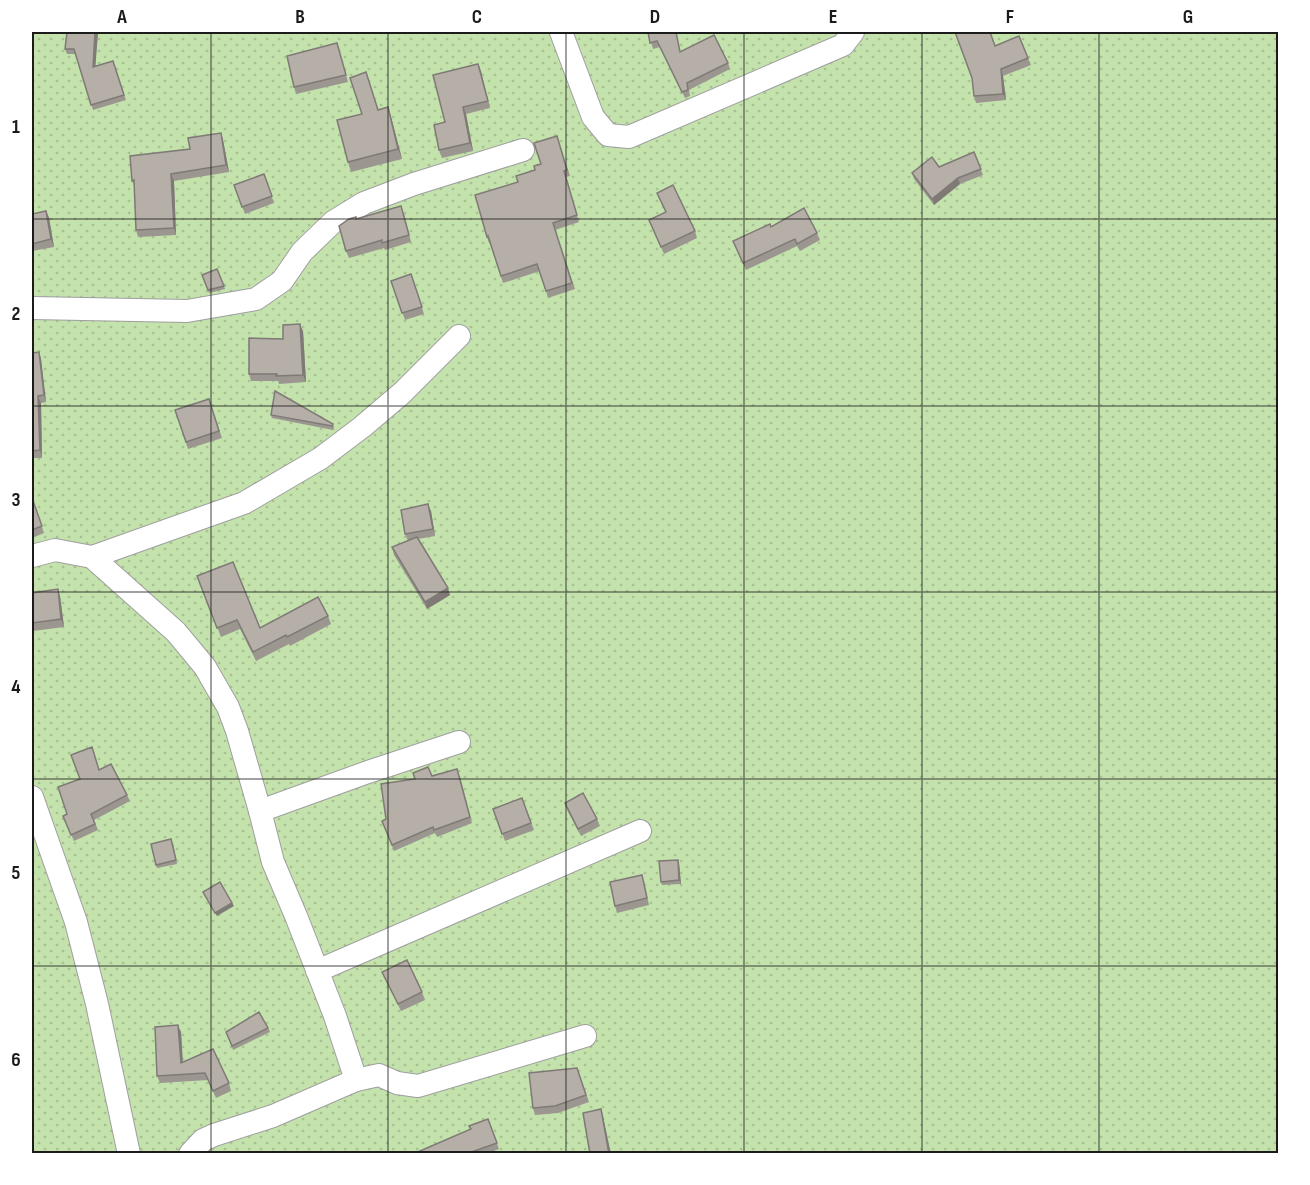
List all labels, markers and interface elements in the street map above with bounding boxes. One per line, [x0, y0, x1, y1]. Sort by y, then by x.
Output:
text: A [116, 5, 127, 29]
text: B [295, 5, 305, 29]
text: C [472, 5, 482, 29]
text: D [650, 5, 660, 29]
text: E [829, 5, 837, 29]
text: F [1006, 5, 1014, 29]
text: G [1183, 5, 1193, 29]
text: 1 [12, 115, 20, 139]
text: 2 [12, 302, 20, 326]
text: 3 [12, 488, 21, 512]
text: 4 [11, 675, 21, 699]
text: 5 [12, 861, 21, 885]
text: 6 [11, 1048, 21, 1072]

